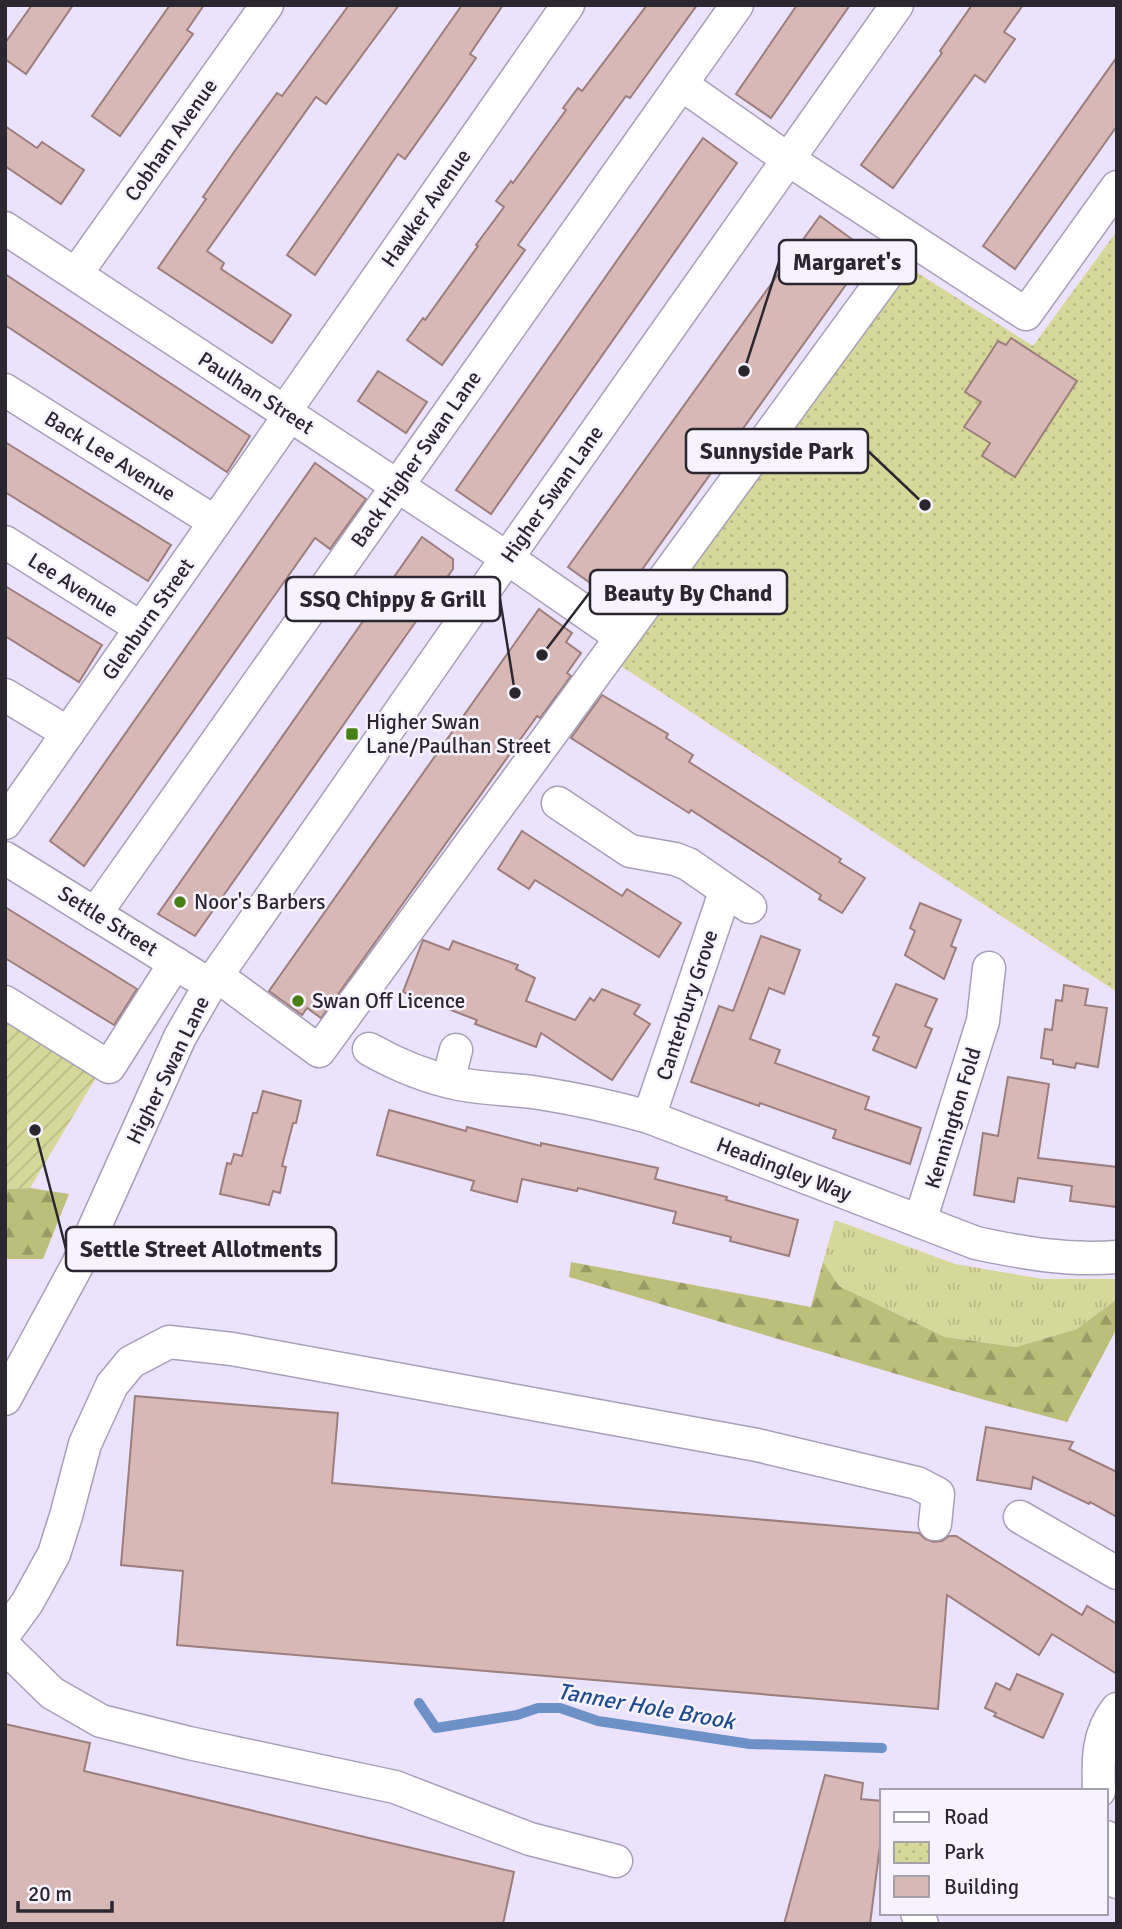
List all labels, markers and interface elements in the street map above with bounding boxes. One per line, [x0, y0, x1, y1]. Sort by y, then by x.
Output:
street label: Cobham Avenue [119, 74, 223, 206]
street label: Hawker Avenue [376, 144, 476, 272]
callout: Margaret's [779, 240, 916, 284]
text: Margaret's [793, 248, 901, 277]
street label: Paulhan Street [193, 346, 319, 440]
street label: Back Higher Swan Lane [345, 366, 487, 552]
street label: Back Lee Avenue [39, 405, 181, 507]
street label: Higher Swan Lane [495, 420, 609, 568]
callout: Sunnyside Park [686, 429, 868, 473]
text: Sunnyside Park [700, 437, 854, 466]
street label: Lee Avenue [23, 547, 123, 623]
street label: Glenburn Street [96, 553, 200, 685]
callout: Beauty By Chand [590, 570, 787, 614]
callout: SSQ Chippy & Grill [286, 577, 500, 621]
text: Beauty By Chand [604, 579, 772, 608]
text: SSQ Chippy & Grill [300, 585, 486, 614]
place label: Higher Swan Lane/Paulhan Street [366, 709, 551, 759]
marker: Higher Swan Lane/Paulhan Street [344, 726, 360, 742]
street label: Settle Street [53, 880, 163, 962]
place label: Noor's Barbers [194, 889, 326, 915]
marker: Noor's Barbers [172, 894, 188, 910]
street label: Canterbury Grove [650, 926, 724, 1084]
place label: Swan Off Licence [312, 988, 465, 1014]
street label: Higher Swan Lane [121, 992, 215, 1148]
marker: Swan Off Licence [290, 993, 306, 1009]
street label: Kennington Fold [919, 1044, 987, 1192]
street label: Headingley Way [713, 1131, 855, 1207]
callout: Settle Street Allotments [66, 1227, 336, 1271]
text: Settle Street Allotments [80, 1235, 322, 1264]
water label: Tanner Hole Brook [555, 1677, 739, 1737]
legend [880, 1789, 1108, 1915]
text: Road [944, 1804, 989, 1830]
text: Park [944, 1839, 985, 1865]
scale bar [18, 1870, 112, 1914]
text: Building [944, 1874, 1019, 1900]
text: 20 m [28, 1881, 72, 1907]

